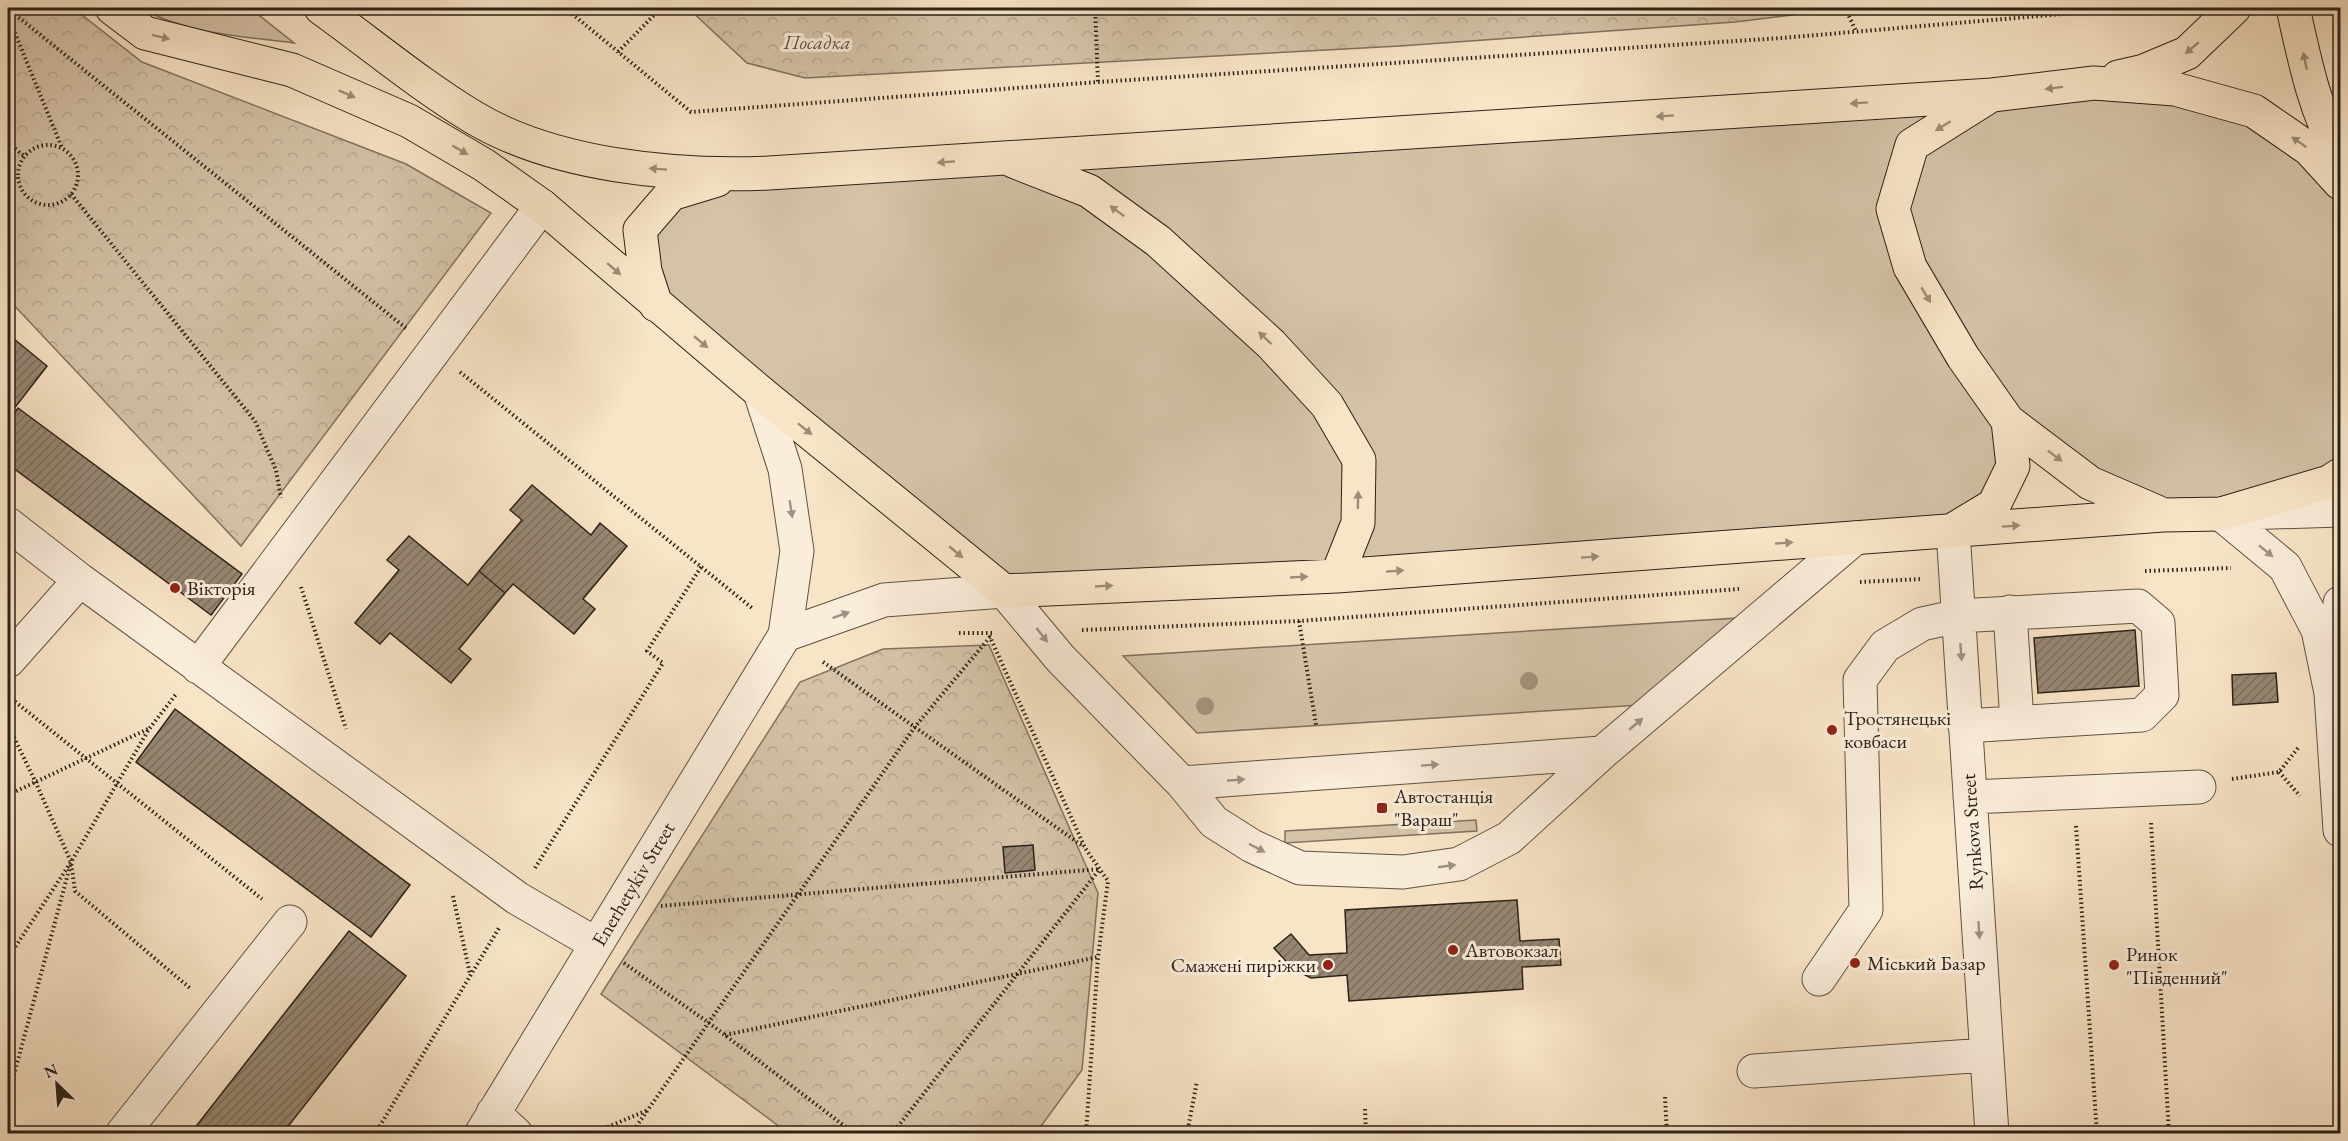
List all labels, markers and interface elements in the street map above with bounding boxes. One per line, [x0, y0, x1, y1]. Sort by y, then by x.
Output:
park label: Посадка [782, 29, 851, 55]
one-way arrow [152, 33, 170, 43]
one-way arrow [2184, 41, 2199, 54]
one-way arrow [2300, 52, 2309, 71]
one-way arrow [2044, 83, 2063, 92]
one-way arrow [339, 89, 357, 99]
one-way arrow [1850, 99, 1869, 108]
one-way arrow [1655, 111, 1674, 120]
one-way arrow [1934, 121, 1951, 132]
one-way arrow [2291, 136, 2307, 148]
one-way arrow [452, 145, 468, 156]
one-way arrow [936, 157, 955, 166]
one-way arrow [649, 164, 668, 173]
one-way arrow [1110, 205, 1126, 217]
one-way arrow [606, 262, 621, 275]
one-way arrow [1921, 287, 1932, 303]
one-way arrow [1258, 332, 1272, 346]
one-way arrow [693, 336, 709, 349]
one-way arrow [798, 422, 813, 434]
one-way arrow [2047, 450, 2062, 462]
one-way arrow [1354, 491, 1363, 510]
one-way arrow [786, 500, 795, 519]
one-way arrow [2001, 522, 2020, 531]
one-way arrow [1775, 538, 1794, 548]
one-way arrow [2258, 544, 2273, 557]
one-way arrow [949, 545, 964, 558]
one-way arrow [1580, 552, 1599, 562]
one-way arrow [1386, 567, 1405, 576]
one-way arrow [1289, 573, 1308, 582]
place label: Вікторія [187, 575, 256, 601]
marker: Вікторія [168, 581, 182, 595]
one-way arrow [1095, 582, 1114, 591]
one-way arrow [832, 609, 850, 619]
one-way arrow [1036, 628, 1048, 643]
one-way arrow [1956, 643, 1965, 662]
place label: Тростянецькі ковбаси [1844, 705, 1951, 754]
one-way arrow [1628, 718, 1644, 731]
marker: Тростянецькі ковбаси [1825, 723, 1839, 737]
one-way arrow [1421, 760, 1440, 770]
street label: Rynkova Street [1955, 772, 1989, 891]
one-way arrow [1226, 775, 1245, 784]
place label: Автостанція "Вараш" [1393, 783, 1493, 832]
marker: Автостанція "Вараш" [1375, 801, 1389, 815]
street label: Enerhetykiv Street [586, 817, 681, 951]
one-way arrow [1249, 843, 1266, 853]
one-way arrow [1438, 861, 1457, 870]
one-way arrow [1974, 921, 1983, 940]
place label: Автовокзал [1464, 937, 1559, 963]
place label: Ринок "Південний" [2126, 941, 2228, 990]
marker: Автовокзал [1446, 943, 1460, 957]
place label: Міський Базар [1867, 950, 1986, 976]
place label: Смажені пиріжки [1171, 952, 1316, 978]
marker: Міський Базар [1848, 956, 1862, 970]
marker: Смажені пиріжки [1321, 958, 1335, 972]
marker: Ринок "Південний" [2107, 958, 2121, 972]
north arrow [27, 1054, 87, 1114]
text: N [41, 1059, 61, 1083]

